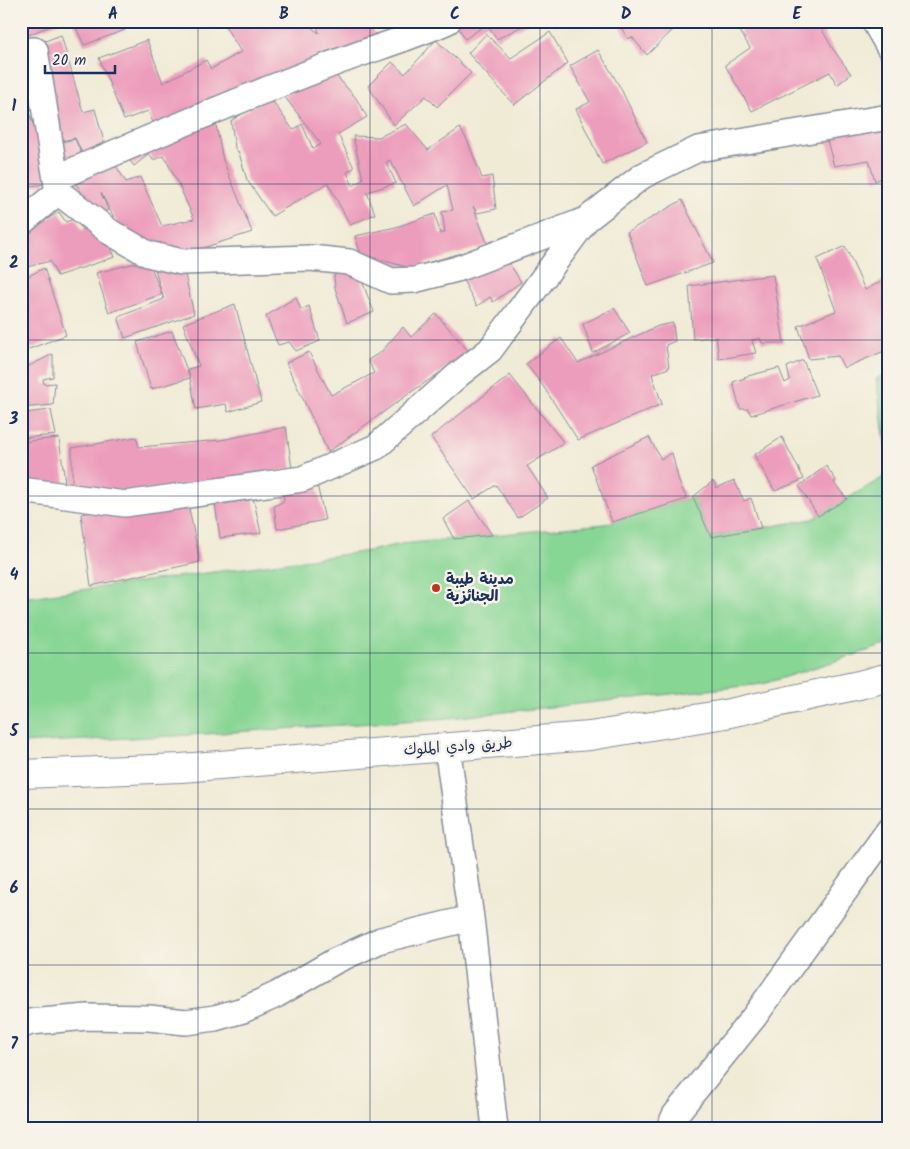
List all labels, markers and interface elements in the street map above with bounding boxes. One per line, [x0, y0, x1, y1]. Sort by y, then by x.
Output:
text: A [108, 2, 118, 27]
text: B [279, 2, 289, 27]
text: C [450, 2, 460, 27]
text: D [621, 2, 632, 27]
text: E [793, 2, 803, 27]
scale bar [45, 42, 115, 74]
text: 20 m [52, 49, 86, 73]
text: 1 [12, 94, 17, 119]
text: 2 [9, 251, 19, 276]
text: 3 [9, 407, 19, 432]
text: 4 [10, 563, 19, 588]
place label: مدينة طيبة الجنائزية [446, 568, 514, 609]
marker: مدينة طيبة الجنائزية [430, 582, 442, 594]
text: 5 [9, 719, 20, 744]
street label: طريق وادي الملوك [403, 731, 513, 763]
text: 6 [10, 876, 19, 901]
text: 7 [10, 1032, 18, 1057]

